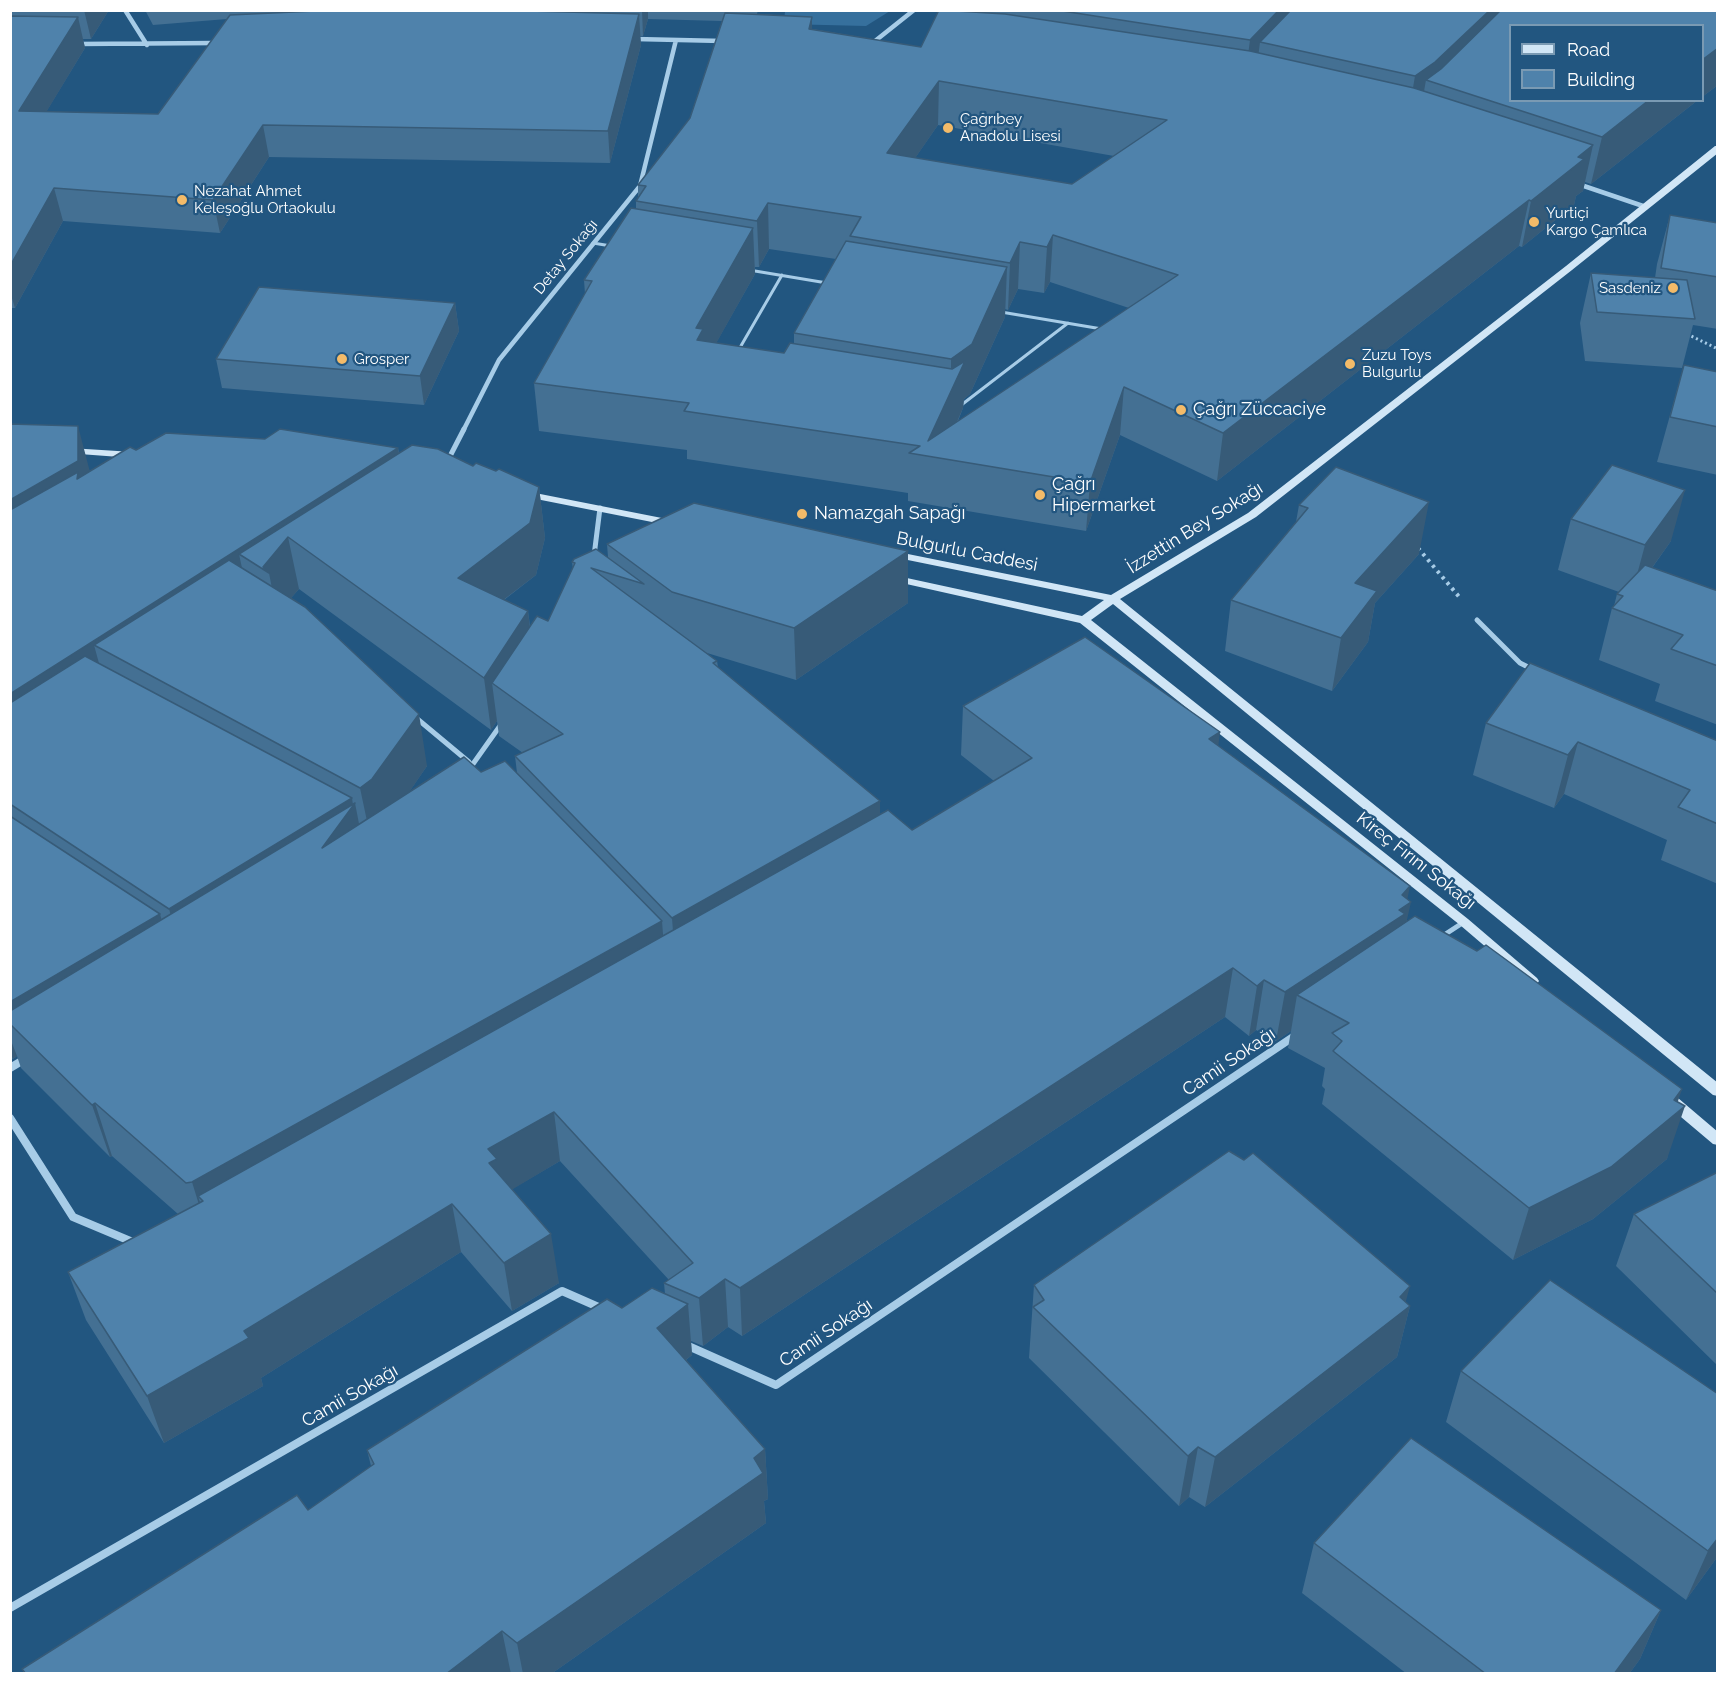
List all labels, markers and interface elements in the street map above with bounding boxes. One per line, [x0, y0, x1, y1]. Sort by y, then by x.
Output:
legend [1509, 24, 1704, 102]
text: Road [1567, 39, 1610, 60]
text: Building [1567, 69, 1635, 90]
place label: Çağrıbey Anadolu Lisesi [960, 110, 1061, 145]
marker: Çağrıbey Anadolu Lisesi [941, 121, 955, 135]
place label: Nezahat Ahmet Keleşoğlu Ortaokulu [194, 182, 336, 217]
marker: Nezahat Ahmet Keleşoğlu Ortaokulu [175, 193, 189, 207]
place label: Yurtiçi Kargo Çamlıca [1546, 204, 1647, 239]
marker: Yurtiçi Kargo Çamlıca [1527, 215, 1541, 229]
street label: Detay Sokağı [530, 216, 602, 298]
place label: Sasdeniz [1599, 279, 1661, 297]
marker: Sasdeniz [1666, 281, 1680, 295]
place label: Zuzu Toys Bulgurlu [1362, 346, 1432, 381]
place label: Grosper [354, 350, 409, 368]
marker: Grosper [335, 352, 349, 366]
marker: Zuzu Toys Bulgurlu [1343, 357, 1357, 371]
place label: Çağrı Züccaciye [1193, 399, 1326, 421]
marker: Çağrı Züccaciye [1174, 403, 1188, 417]
place label: Çağrı Hipermarket [1052, 474, 1155, 516]
street label: İzzettin Bey Sokağı [1123, 477, 1267, 579]
marker: Çağrı Hipermarket [1033, 488, 1047, 502]
place label: Namazgah Sapağı [814, 503, 965, 525]
marker: Namazgah Sapağı [795, 507, 809, 521]
street label: Bulgurlu Caddesi [894, 528, 1040, 576]
street label: Kireç Fırını Sokağı [1352, 808, 1480, 914]
street label: Camii Sokağı [1179, 1023, 1279, 1101]
street label: Camii Sokağı [776, 1294, 876, 1372]
street label: Camii Sokağı [298, 1360, 402, 1432]

